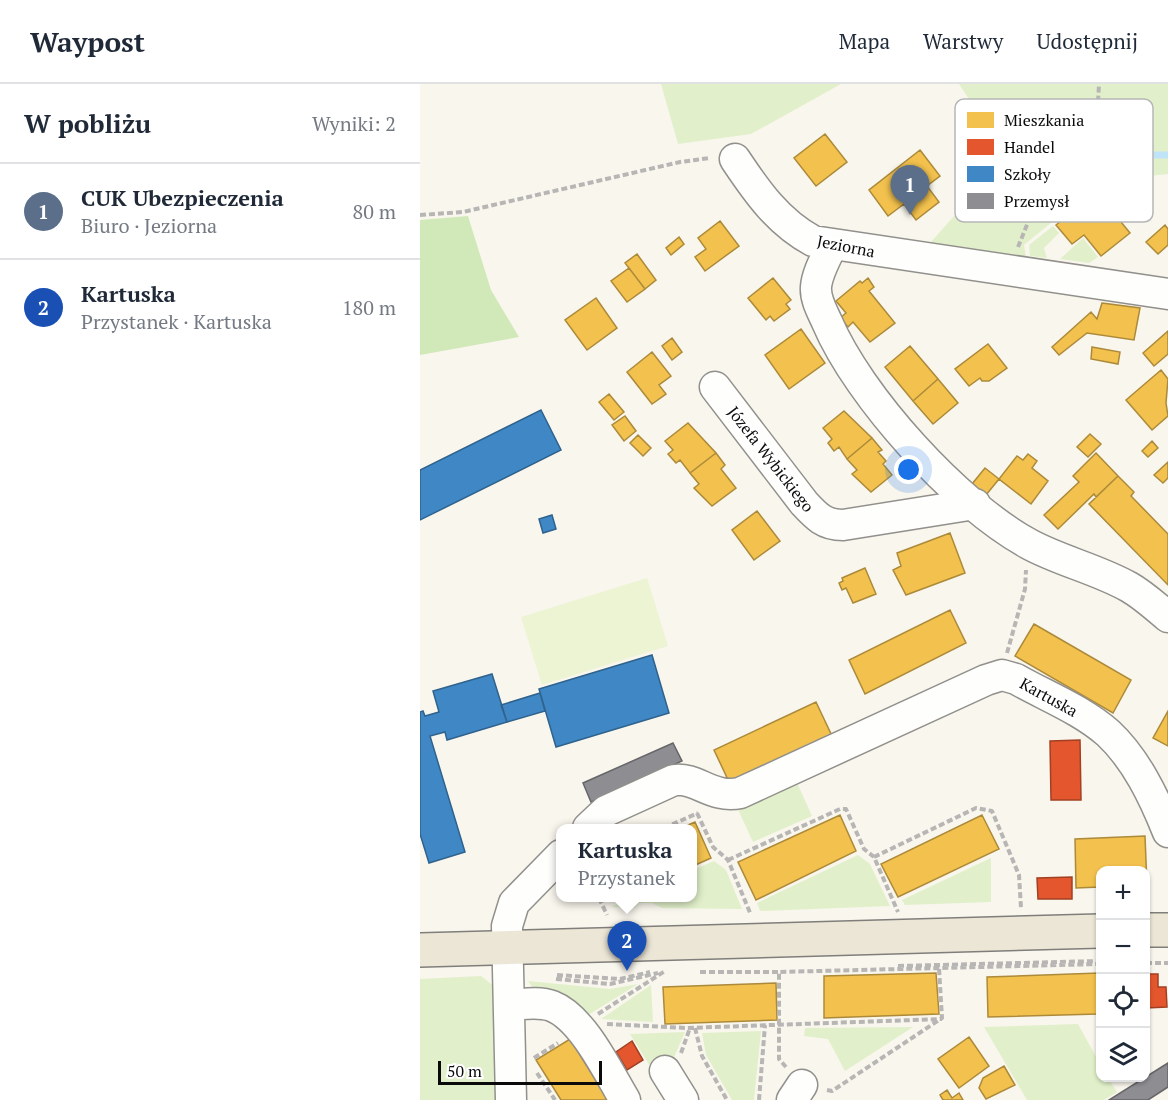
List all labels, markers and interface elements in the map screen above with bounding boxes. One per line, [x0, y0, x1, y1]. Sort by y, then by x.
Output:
text: Waypost [30, 23, 145, 60]
text: Mapa [839, 27, 890, 55]
text: Warstwy [923, 27, 1003, 55]
text: Udostępnij [1036, 27, 1138, 55]
legend [955, 99, 1153, 222]
text: W pobliżu [24, 106, 151, 140]
text: Mieszkania [1004, 109, 1084, 131]
text: Wyniki: 2 [312, 110, 396, 137]
text: Handel [1004, 136, 1055, 158]
text: Szkoły [1004, 163, 1051, 185]
pin: 1 [890, 166, 930, 215]
text: CUK Ubezpieczenia [81, 183, 284, 212]
text: Przemysł [1004, 190, 1069, 212]
text: 1 [38, 198, 49, 225]
text: 80 m [353, 198, 396, 225]
text: Biuro · Jeziorna [81, 212, 217, 239]
street label: Jeziorna [815, 230, 877, 262]
text: Kartuska [81, 279, 176, 308]
text: 2 [38, 294, 49, 321]
text: 180 m [342, 294, 396, 321]
text: Przystanek · Kartuska [81, 308, 272, 335]
street label: Józefa Wybickiego [723, 401, 819, 517]
your location [894, 455, 923, 484]
street label: Kartuska [1016, 672, 1082, 722]
popup [556, 824, 697, 902]
text: Kartuska [578, 835, 673, 864]
text: Przystanek [578, 864, 675, 891]
map controls [1096, 866, 1150, 1082]
button: + [1096, 866, 1150, 920]
button: − [1096, 920, 1150, 974]
pin: 2 [608, 922, 646, 971]
button: locate [1096, 974, 1150, 1028]
button: layers [1096, 1028, 1150, 1082]
scale bar [438, 1058, 602, 1086]
text: 50 m [447, 1060, 482, 1082]

